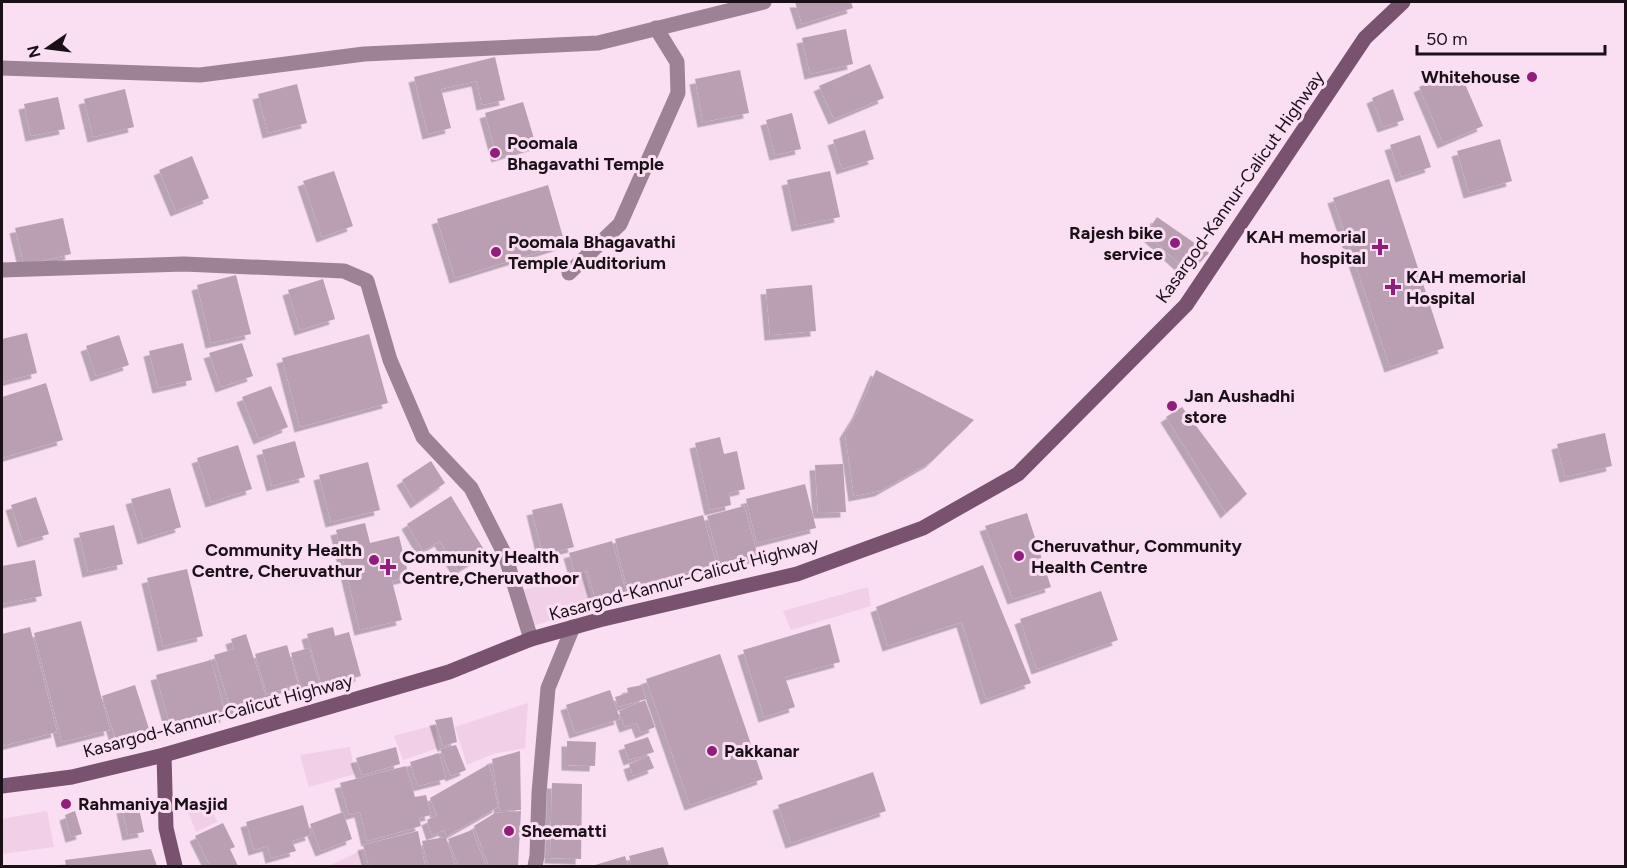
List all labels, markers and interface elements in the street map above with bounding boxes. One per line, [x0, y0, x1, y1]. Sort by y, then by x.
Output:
north arrow [18, 18, 78, 78]
scale bar [1417, 18, 1604, 56]
text: 50 m [1426, 28, 1468, 50]
text: N [23, 43, 45, 60]
street label: Kasargod-Kannur-Calicut Highway [1151, 66, 1329, 307]
place label: Whitehouse [1421, 66, 1520, 88]
marker: Whitehouse [1525, 70, 1539, 84]
place label: Poomala Bhagavathi Temple [507, 132, 664, 175]
marker: Poomala Bhagavathi Temple [488, 146, 502, 160]
place label: Rajesh bike service [1069, 222, 1163, 265]
place label: KAH memorial hospital [1246, 226, 1366, 269]
place label: Poomala Bhagavathi Temple Auditorium [508, 231, 676, 274]
marker: Rajesh bike service [1168, 236, 1182, 250]
marker: KAH memorial hospital [1371, 238, 1389, 256]
marker: Poomala Bhagavathi Temple Auditorium [489, 245, 503, 259]
place label: KAH memorial Hospital [1406, 266, 1526, 309]
marker: KAH memorial Hospital [1384, 278, 1402, 296]
place label: Jan Aushadhi store [1184, 385, 1295, 428]
marker: Jan Aushadhi store [1165, 399, 1179, 413]
street label: Kasargod-Kannur-Calicut Highway [547, 532, 822, 626]
place label: Cheruvathur, Community Health Centre [1031, 535, 1242, 578]
place label: Community Health Centre, Cheruvathur [192, 539, 362, 582]
place label: Community Health Centre,Cheruvathoor [402, 546, 579, 589]
marker: Cheruvathur, Community Health Centre [1012, 549, 1026, 563]
marker: Community Health Centre, Cheruvathur [367, 553, 381, 567]
marker: Community Health Centre,Cheruvathoor [379, 558, 397, 576]
street label: Kasargod-Kannur-Calicut Highway [81, 669, 356, 763]
place label: Pakkanar [724, 740, 800, 762]
marker: Pakkanar [705, 744, 719, 758]
place label: Rahmaniya Masjid [78, 793, 228, 815]
marker: Rahmaniya Masjid [59, 797, 73, 811]
place label: Sheematti [521, 820, 607, 842]
marker: Sheematti [502, 824, 516, 838]

